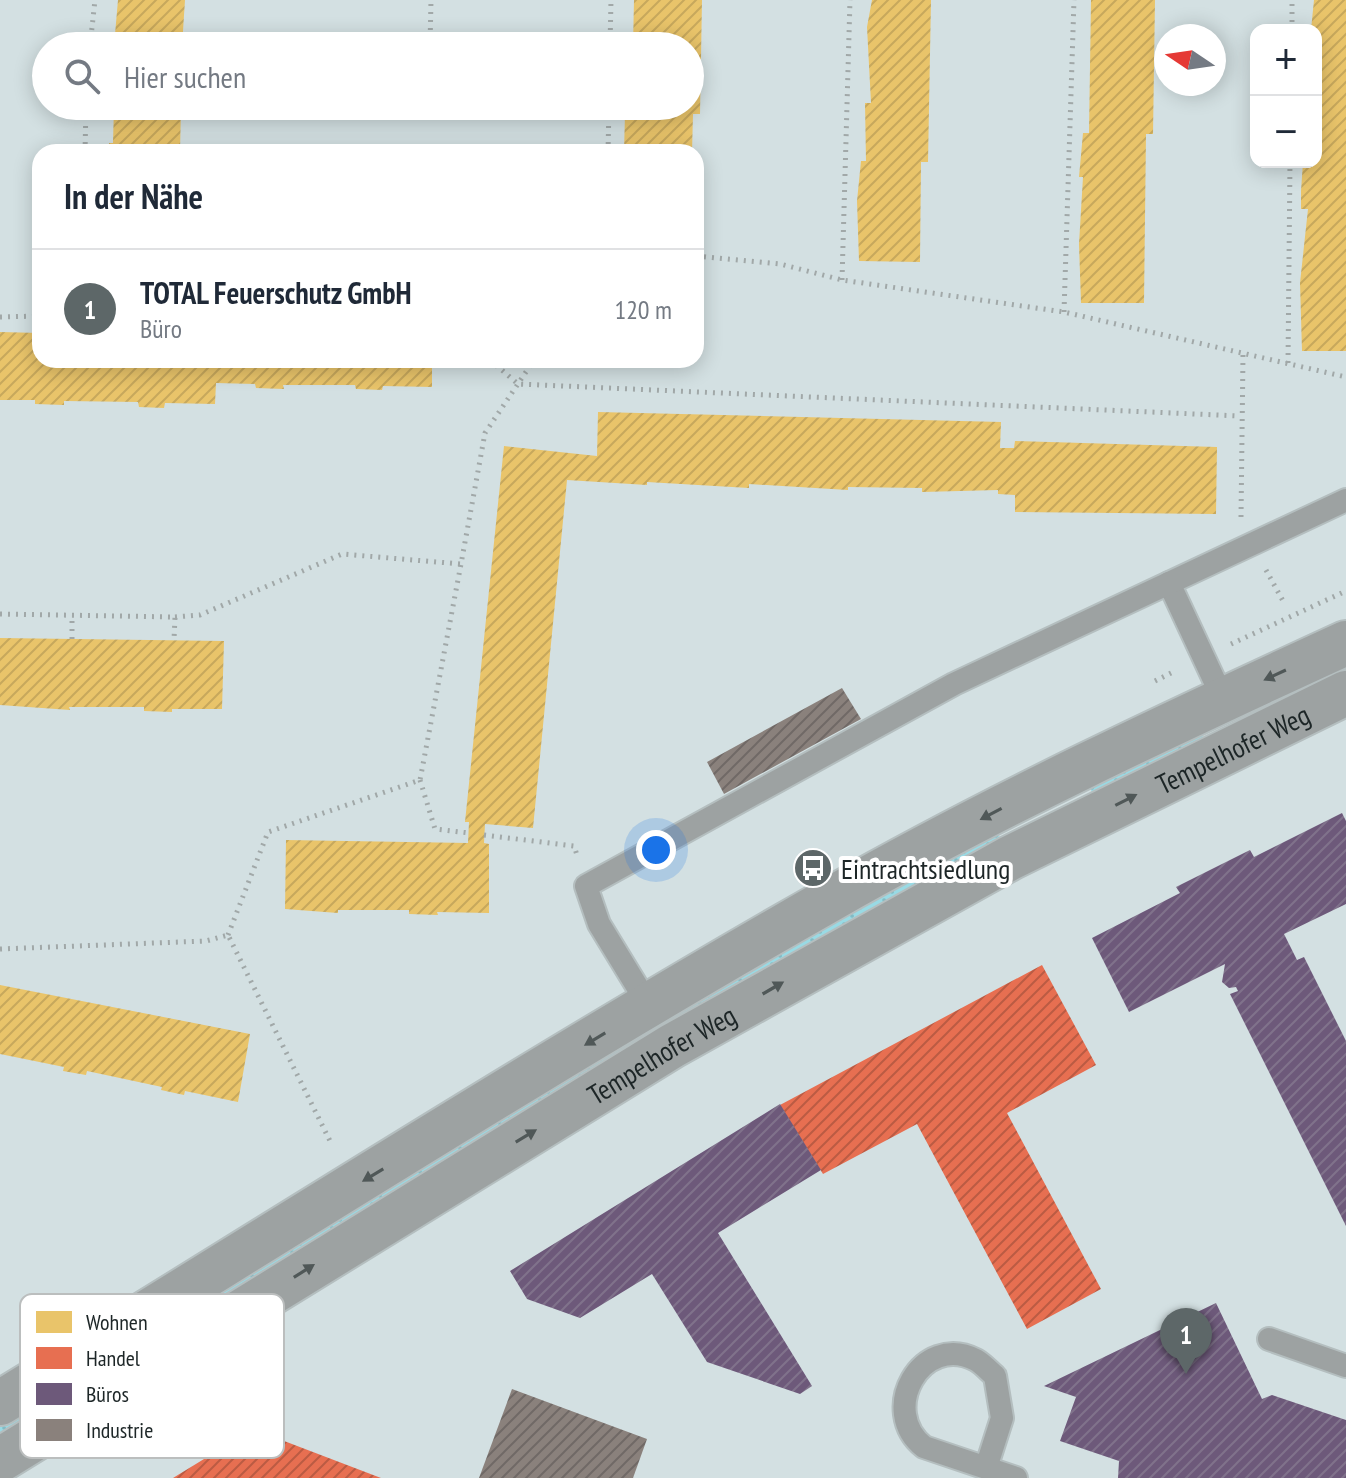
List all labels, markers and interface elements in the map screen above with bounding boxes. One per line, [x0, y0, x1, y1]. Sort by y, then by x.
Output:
north arrow [1154, 24, 1226, 96]
map controls [1250, 24, 1322, 168]
button: + [1250, 24, 1322, 96]
search box [32, 32, 704, 120]
icon: search [60, 54, 104, 98]
text: Hier suchen [124, 57, 246, 96]
button: − [1250, 96, 1322, 168]
text: In der Nähe [64, 174, 203, 218]
text: TOTAL Feuerschutz GmbH [140, 273, 412, 312]
text: 1 [84, 293, 96, 326]
text: 120 m [614, 293, 672, 326]
text: Büro [140, 312, 182, 345]
one-way arrow [1263, 668, 1287, 682]
street label: Tempelhofer Weg [1149, 695, 1316, 802]
one-way arrow [1115, 793, 1138, 807]
one-way arrow [980, 808, 1003, 821]
your location [636, 830, 676, 870]
bus stop icon: Eintrachtsiedlung [792, 847, 834, 889]
place label: Eintrachtsiedlung [841, 850, 1010, 887]
one-way arrow [762, 981, 785, 995]
street label: Tempelhofer Weg [580, 996, 742, 1112]
one-way arrow [584, 1032, 606, 1046]
one-way arrow [515, 1129, 537, 1143]
one-way arrow [362, 1168, 384, 1182]
one-way arrow [293, 1265, 315, 1279]
legend [20, 1294, 284, 1458]
text: Wohnen [86, 1308, 148, 1336]
pin: 1 [1160, 1308, 1212, 1374]
text: Handel [86, 1344, 141, 1372]
text: Büros [86, 1380, 129, 1408]
text: Industrie [86, 1416, 153, 1444]

